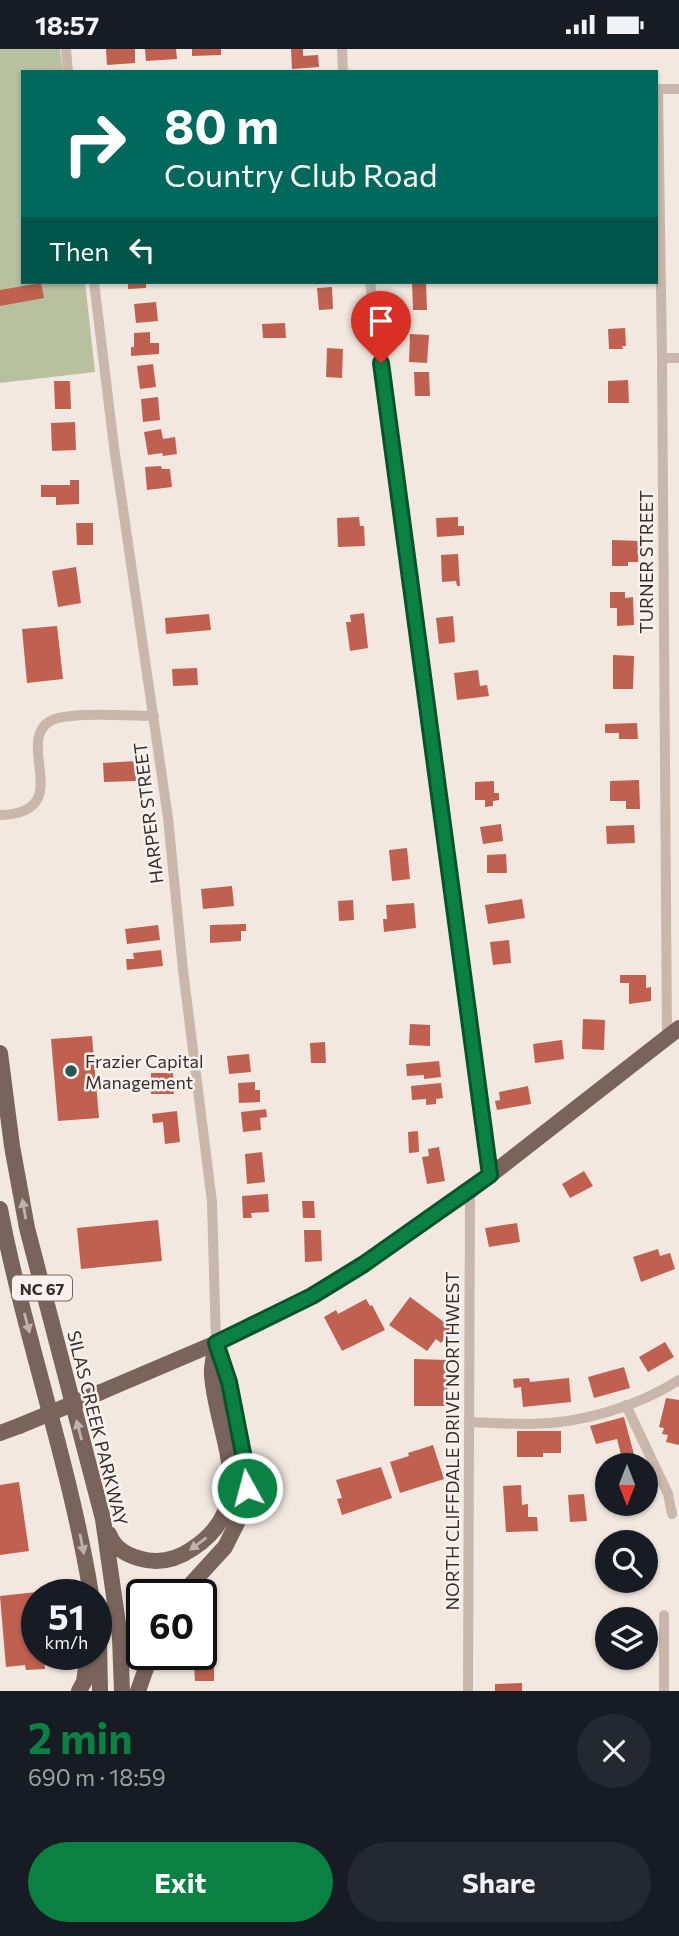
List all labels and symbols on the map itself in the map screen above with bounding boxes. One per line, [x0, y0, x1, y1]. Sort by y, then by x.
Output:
pin [351, 291, 411, 363]
street label: TURNER STREET [635, 490, 657, 634]
street label: HARPER STREET [128, 741, 168, 885]
place label: Frazier Capital Management [85, 1050, 204, 1093]
marker: Frazier Capital Management [63, 1063, 79, 1079]
one-way arrow [18, 1198, 29, 1220]
street label: NORTH CLIFFDALE DRIVE NORTHWEST [441, 1271, 463, 1611]
road number: NC 67 [12, 1275, 72, 1301]
one-way arrow [22, 1312, 33, 1334]
street label: SILAS CREEK PARKWAY [63, 1328, 133, 1528]
one-way arrow [73, 1418, 84, 1440]
position arrow [210, 1451, 284, 1525]
north arrow [595, 1453, 658, 1515]
one-way arrow [77, 1533, 88, 1555]
one-way arrow [189, 1537, 207, 1552]
speed limit sign: 60 [126, 1579, 217, 1670]

